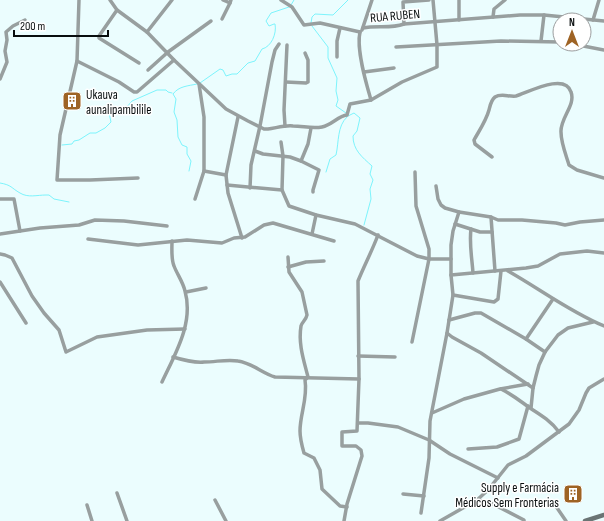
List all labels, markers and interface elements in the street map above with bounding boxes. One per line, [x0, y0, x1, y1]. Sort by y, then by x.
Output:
street label: RUA RUBEN [369, 6, 421, 26]
scale bar [14, 12, 108, 38]
north arrow [552, 12, 592, 52]
text: N [569, 16, 575, 29]
text: 200 m [20, 19, 46, 34]
place label: Ukauva aunalipambilile [86, 87, 151, 118]
building icon: Ukauva aunalipambilile [61, 90, 83, 112]
place label: Supply e Farmácia Médicos Sem Fronterias [455, 480, 559, 511]
building icon: Supply e Farmácia Médicos Sem Fronterias [562, 483, 584, 505]

